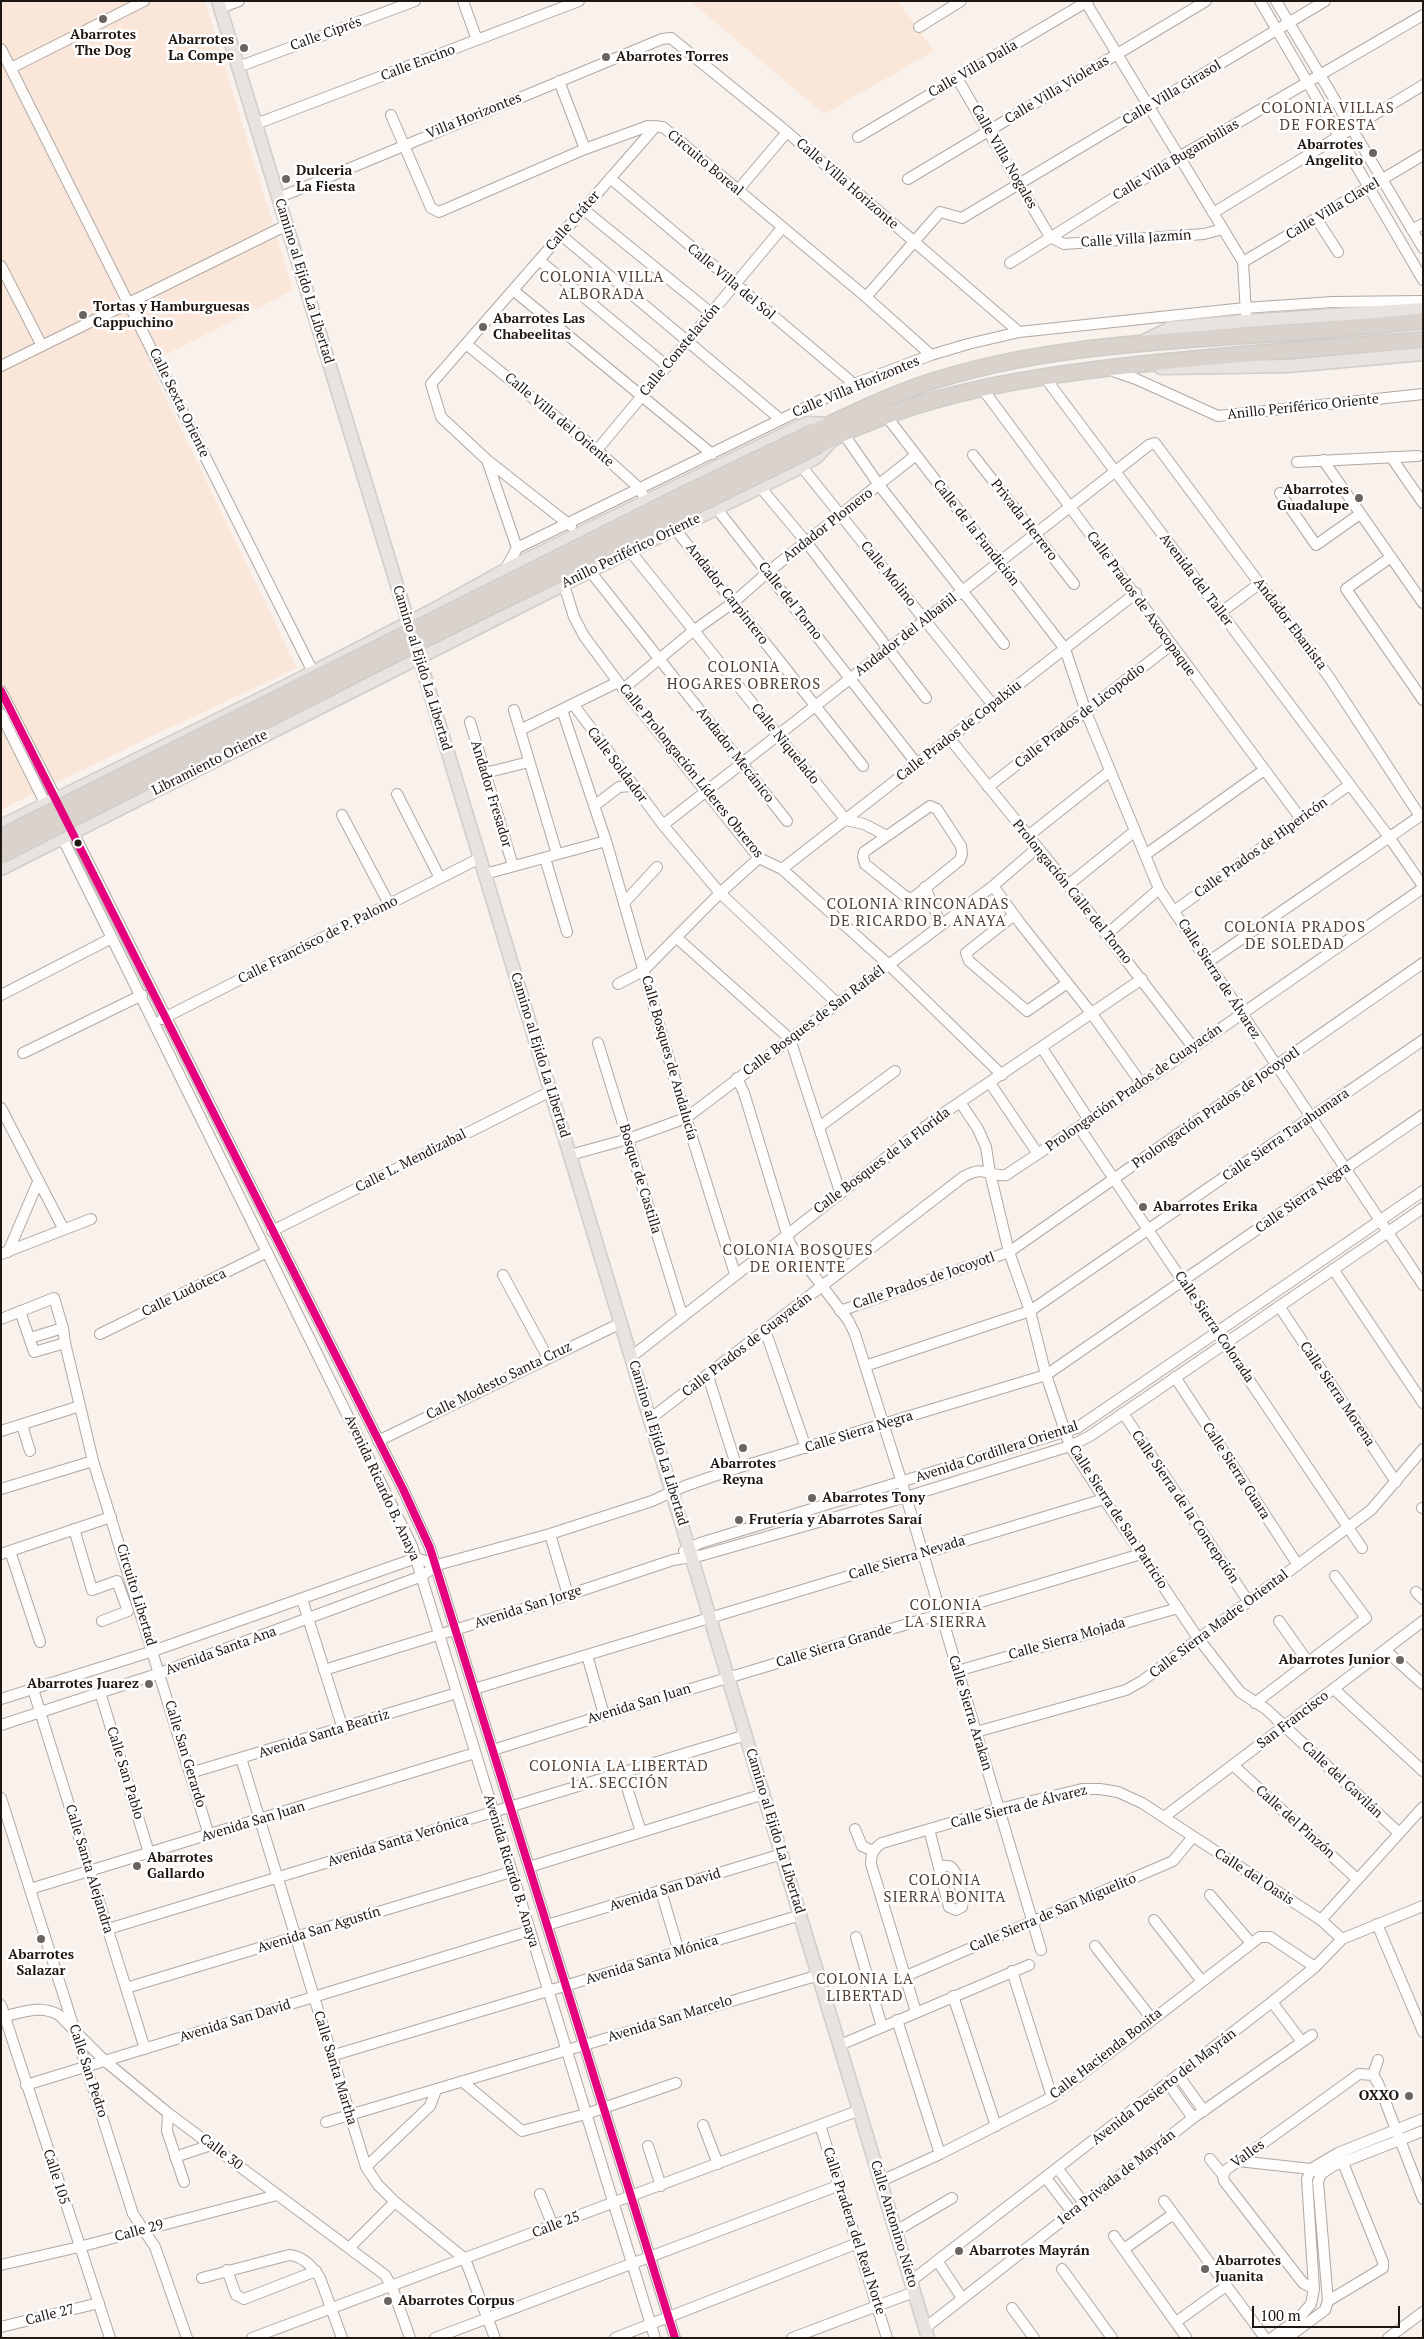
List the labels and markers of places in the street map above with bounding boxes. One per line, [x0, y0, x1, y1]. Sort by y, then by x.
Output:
marker: Abarrotes The Dog [97, 13, 109, 25]
place label: Abarrotes The Dog [70, 27, 136, 59]
place label: Abarrotes La Compe [168, 32, 234, 64]
marker: Abarrotes La Compe [238, 42, 250, 54]
place label: Abarrotes Torres [616, 49, 729, 65]
marker: Abarrotes Torres [600, 51, 612, 63]
place label: Abarrotes Angelito [1297, 137, 1363, 170]
marker: Abarrotes Angelito [1367, 147, 1379, 159]
place label: Dulceria La Fiesta [296, 163, 356, 196]
marker: Dulceria La Fiesta [280, 173, 292, 185]
place label: Tortas y Hamburguesas Cappuchino [93, 299, 250, 332]
marker: Tortas y Hamburguesas Cappuchino [77, 309, 89, 321]
place label: Abarrotes Las Chabeelitas [493, 311, 585, 344]
marker: Abarrotes Las Chabeelitas [477, 321, 489, 333]
place label: Abarrotes Guadalupe [1277, 482, 1349, 514]
marker: Abarrotes Guadalupe [1353, 492, 1365, 504]
unlabelled marker [73, 838, 83, 848]
place label: Abarrotes Erika [1153, 1199, 1258, 1215]
marker: Abarrotes Erika [1137, 1201, 1149, 1213]
marker: Abarrotes Reyna [737, 1442, 749, 1454]
place label: Abarrotes Reyna [710, 1456, 776, 1488]
place label: Abarrotes Tony [822, 1490, 925, 1506]
marker: Abarrotes Tony [806, 1492, 818, 1504]
place label: Frutería y Abarrotes Saraí [749, 1512, 922, 1528]
marker: Frutería y Abarrotes Saraí [733, 1514, 745, 1526]
place label: Abarrotes Junior [1278, 1652, 1390, 1668]
marker: Abarrotes Junior [1394, 1654, 1406, 1666]
place label: Abarrotes Juarez [27, 1676, 139, 1692]
marker: Abarrotes Juarez [143, 1678, 155, 1690]
place label: Abarrotes Gallardo [147, 1850, 213, 1882]
marker: Abarrotes Gallardo [131, 1860, 143, 1872]
marker: Abarrotes Salazar [35, 1933, 47, 1945]
place label: Abarrotes Salazar [8, 1947, 74, 1980]
place label: OXXO [1359, 2088, 1399, 2104]
marker: OXXO [1403, 2090, 1415, 2102]
place label: Abarrotes Mayrán [969, 2243, 1090, 2259]
marker: Abarrotes Mayrán [953, 2245, 965, 2257]
place label: Abarrotes Juanita [1215, 2253, 1281, 2286]
marker: Abarrotes Juanita [1199, 2263, 1211, 2275]
place label: Abarrotes Corpus [398, 2293, 514, 2309]
marker: Abarrotes Corpus [382, 2295, 394, 2307]

